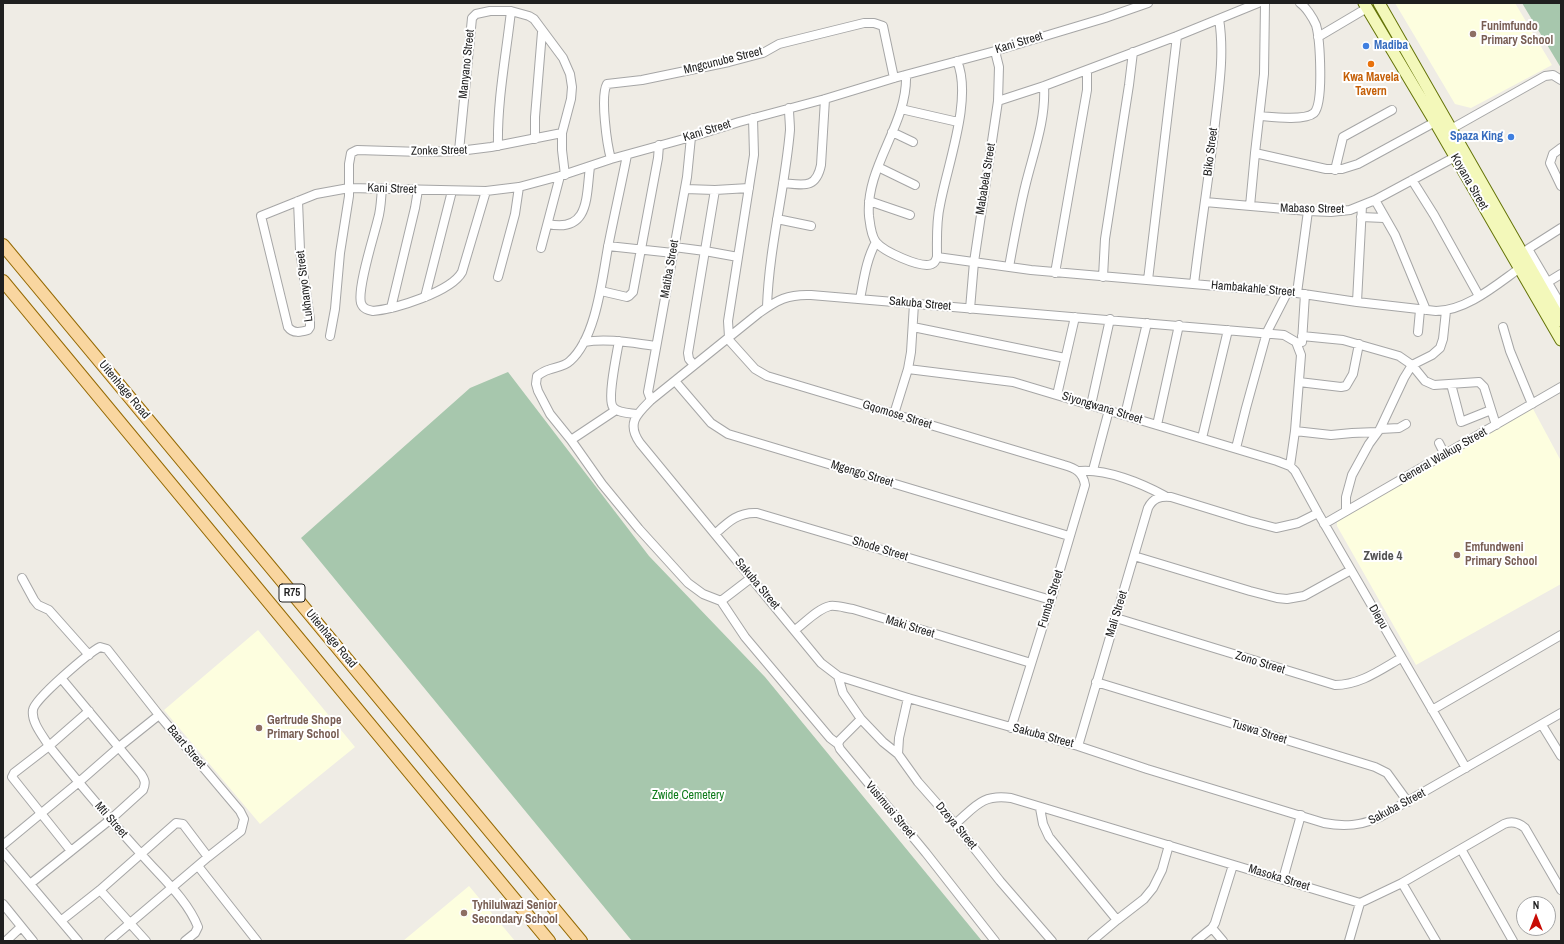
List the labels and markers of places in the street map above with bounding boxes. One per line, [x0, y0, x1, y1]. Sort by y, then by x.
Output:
place label: Funimfundo Primary School [1481, 20, 1553, 48]
marker: Funimfundo Primary School [1468, 29, 1478, 39]
place label: Madiba [1374, 39, 1408, 53]
marker: Madiba [1361, 41, 1371, 51]
marker: Kwa Mavela Tavern [1366, 59, 1376, 69]
place label: Kwa Mavela Tavern [1343, 71, 1399, 99]
place label: Spaza King [1450, 130, 1503, 144]
marker: Spaza King [1506, 132, 1516, 142]
place label: Emfundweni Primary School [1465, 541, 1537, 569]
marker: Emfundweni Primary School [1452, 550, 1462, 560]
place label: Gertrude Shope Primary School [267, 714, 341, 742]
marker: Gertrude Shope Primary School [254, 723, 264, 733]
place label: Tyhilulwazi Senior Secondary School [472, 899, 558, 927]
marker: Tyhilulwazi Senior Secondary School [459, 908, 469, 918]

